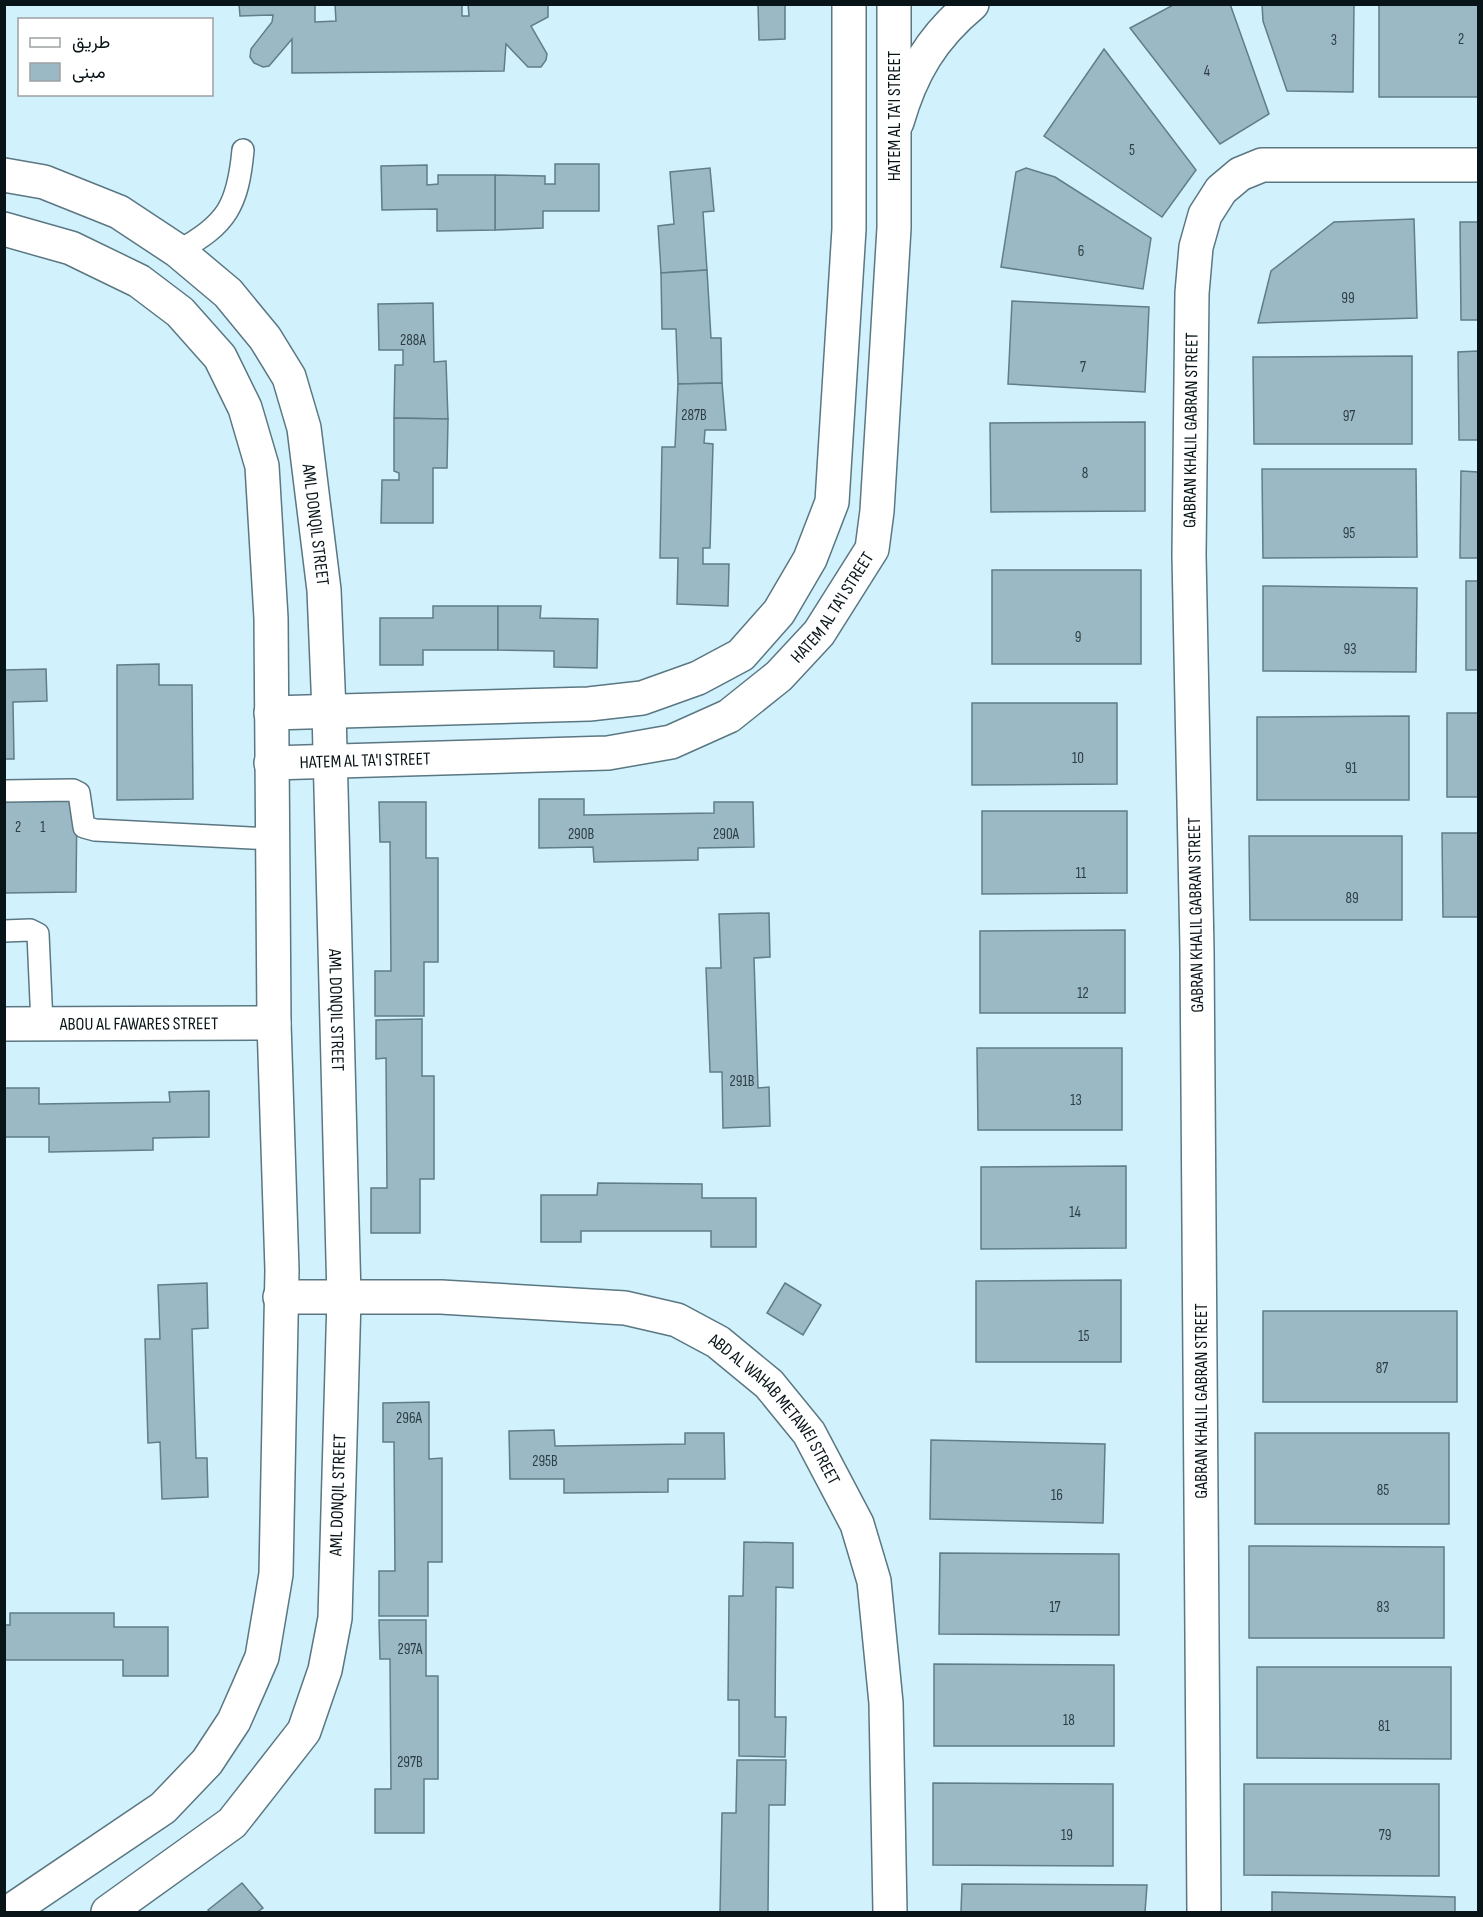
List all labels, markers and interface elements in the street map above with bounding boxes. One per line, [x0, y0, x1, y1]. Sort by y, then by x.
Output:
legend [18, 18, 213, 96]
house number: 2 [1458, 30, 1464, 49]
house number: 3 [1331, 31, 1337, 50]
text: طريق [72, 32, 110, 53]
street label: HATEM AL TA'I STREET [884, 51, 905, 181]
text: مبنى [72, 62, 106, 83]
house number: 4 [1204, 62, 1210, 81]
house number: 5 [1129, 141, 1135, 160]
house number: 6 [1078, 242, 1084, 261]
house number: 99 [1341, 289, 1355, 308]
house number: 288A [400, 331, 426, 350]
street label: GABRAN KHALIL GABRAN STREET [1179, 332, 1202, 528]
house number: 7 [1080, 358, 1086, 377]
house number: 287B [681, 406, 707, 425]
house number: 97 [1343, 407, 1355, 426]
street label: AML DONQIL STREET [298, 462, 334, 587]
house number: 8 [1082, 464, 1088, 483]
house number: 95 [1343, 524, 1355, 543]
street label: HATEM AL TA'I STREET [786, 548, 878, 667]
house number: 9 [1075, 628, 1081, 647]
house number: 93 [1344, 640, 1356, 659]
street label: HATEM AL TA'I STREET [299, 748, 431, 773]
house number: 10 [1072, 749, 1084, 768]
house number: 91 [1345, 759, 1358, 778]
street label: GABRAN KHALIL GABRAN STREET [1184, 817, 1208, 1013]
house number: 2 [15, 818, 21, 837]
house number: 1 [40, 818, 46, 837]
house number: 290B [568, 825, 594, 844]
house number: 290A [713, 825, 739, 844]
house number: 11 [1076, 864, 1087, 883]
house number: 89 [1345, 889, 1359, 908]
street label: AML DONQIL STREET [325, 948, 349, 1071]
house number: 12 [1077, 984, 1089, 1003]
street label: ABOU AL FAWARES STREET [59, 1013, 218, 1034]
house number: 291B [730, 1072, 755, 1091]
house number: 13 [1070, 1091, 1082, 1110]
house number: 14 [1069, 1203, 1081, 1222]
street label: GABRAN KHALIL GABRAN STREET [1191, 1303, 1212, 1499]
house number: 15 [1078, 1327, 1090, 1346]
street label: ABD AL WAHAB METAWEI STREET [705, 1328, 845, 1488]
house number: 87 [1376, 1359, 1388, 1378]
house number: 296A [396, 1409, 422, 1428]
street label: AML DONQIL STREET [325, 1434, 351, 1557]
house number: 295B [532, 1452, 558, 1471]
house number: 85 [1377, 1481, 1389, 1500]
house number: 16 [1051, 1486, 1063, 1505]
house number: 17 [1049, 1598, 1061, 1617]
house number: 83 [1377, 1598, 1389, 1617]
house number: 297A [398, 1640, 423, 1659]
house number: 18 [1063, 1711, 1075, 1730]
house number: 81 [1378, 1717, 1391, 1736]
house number: 297B [397, 1753, 423, 1772]
house number: 19 [1061, 1826, 1073, 1845]
house number: 79 [1379, 1826, 1391, 1845]

